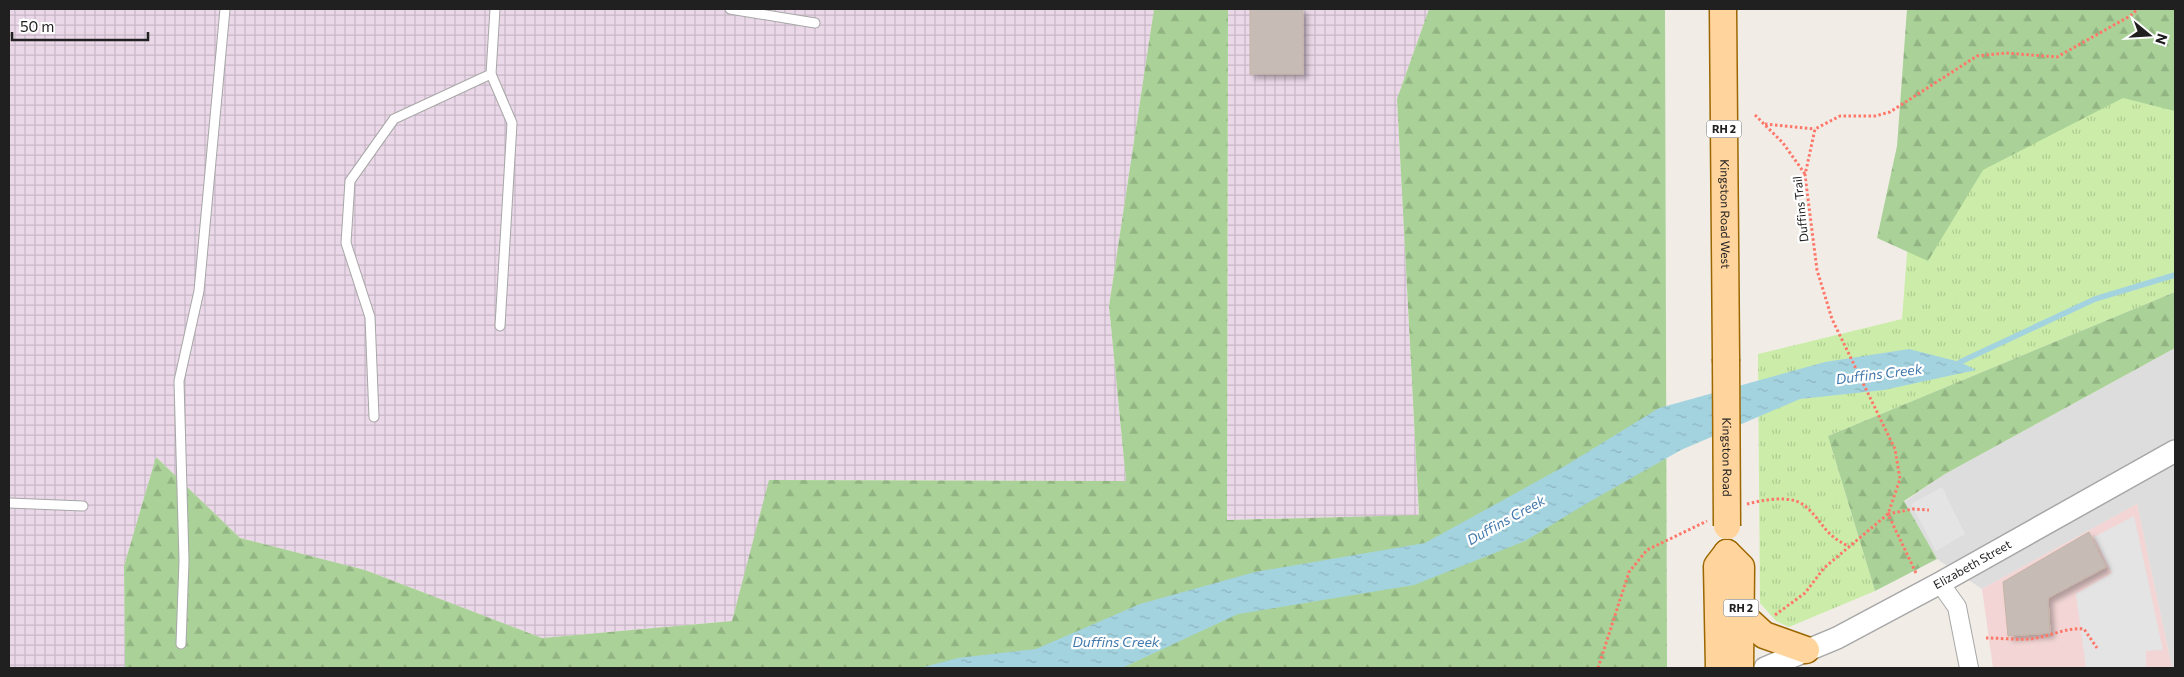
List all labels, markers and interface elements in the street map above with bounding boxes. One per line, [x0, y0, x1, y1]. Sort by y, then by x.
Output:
scale bar [12, 10, 149, 42]
north arrow [2124, 10, 2174, 60]
text: 50 m [20, 17, 54, 35]
text: N [2152, 32, 2172, 47]
road number: RH 2 [1706, 120, 1742, 138]
street label: Kingston Road West [1718, 159, 1733, 269]
street label: Duffins Trail [1790, 175, 1810, 243]
water label: Duffins Creek [1835, 360, 1923, 387]
street label: Kingston Road [1720, 417, 1735, 497]
water label: Duffins Creek [1464, 491, 1548, 548]
street label: Elizabeth Street [1931, 536, 2013, 591]
road number: RH 2 [1724, 600, 1758, 616]
water label: Duffins Creek [1073, 633, 1160, 650]

